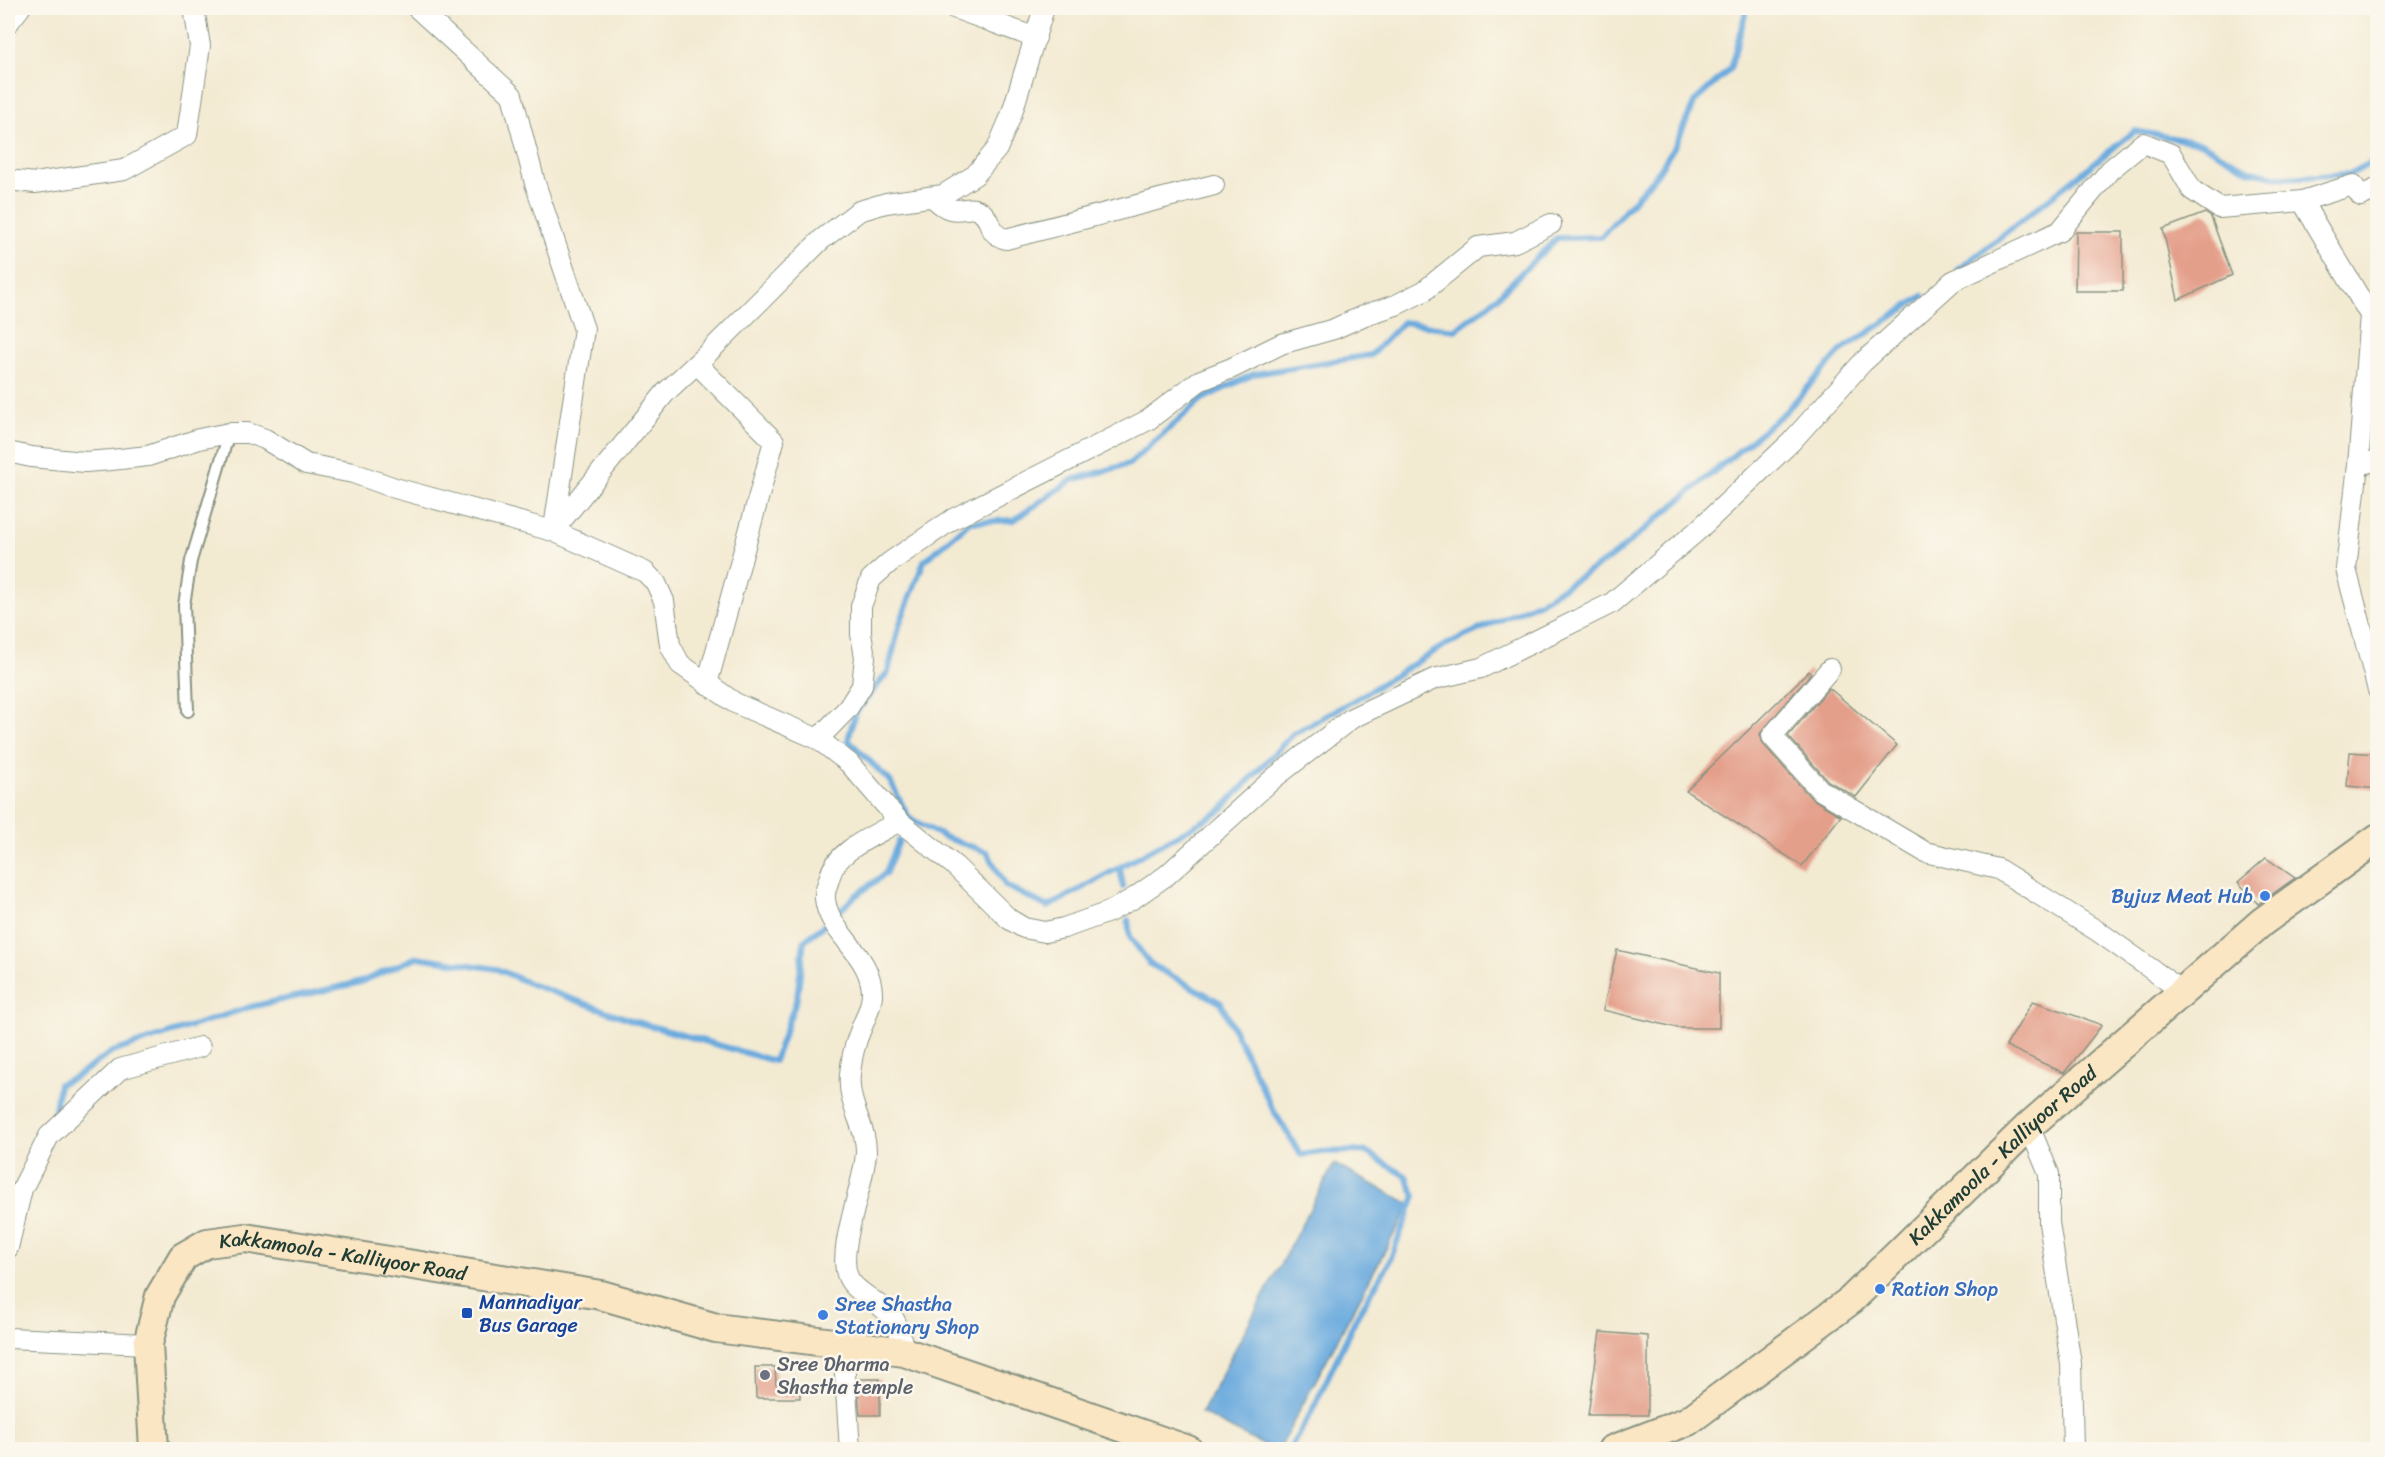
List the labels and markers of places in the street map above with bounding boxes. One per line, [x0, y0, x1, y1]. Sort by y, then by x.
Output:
place label: Byjuz Meat Hub [2111, 879, 2253, 914]
marker: Byjuz Meat Hub [2258, 889, 2272, 903]
place label: Ration Shop [1892, 1272, 1999, 1307]
marker: Ration Shop [1873, 1282, 1887, 1296]
place label: Mannadiyar Bus Garage [479, 1285, 583, 1343]
place label: Sree Shastha Stationary Shop [835, 1287, 979, 1345]
marker: Mannadiyar Bus Garage [460, 1306, 474, 1320]
marker: Sree Shastha Stationary Shop [816, 1308, 830, 1322]
place label: Sree Dharma Shastha temple [777, 1347, 913, 1405]
marker: Sree Dharma Shastha temple [758, 1368, 772, 1382]

